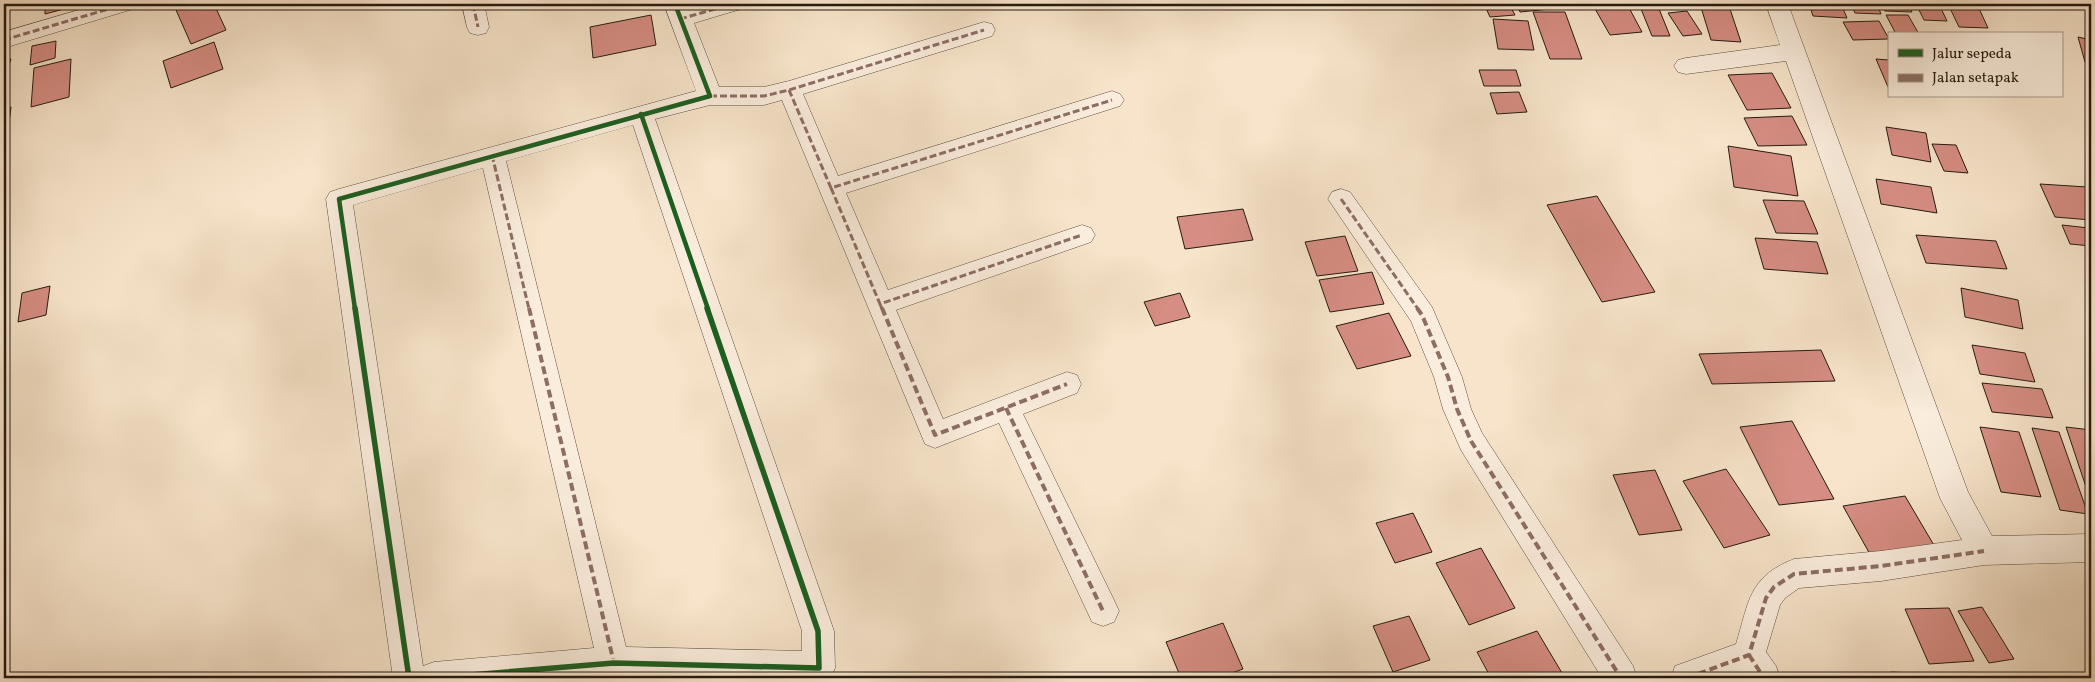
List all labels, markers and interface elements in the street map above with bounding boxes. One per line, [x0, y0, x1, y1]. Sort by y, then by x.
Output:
legend [1888, 32, 2062, 98]
text: Jalur sepeda [1932, 44, 2012, 65]
text: Jalan setapak [1932, 68, 2019, 89]

